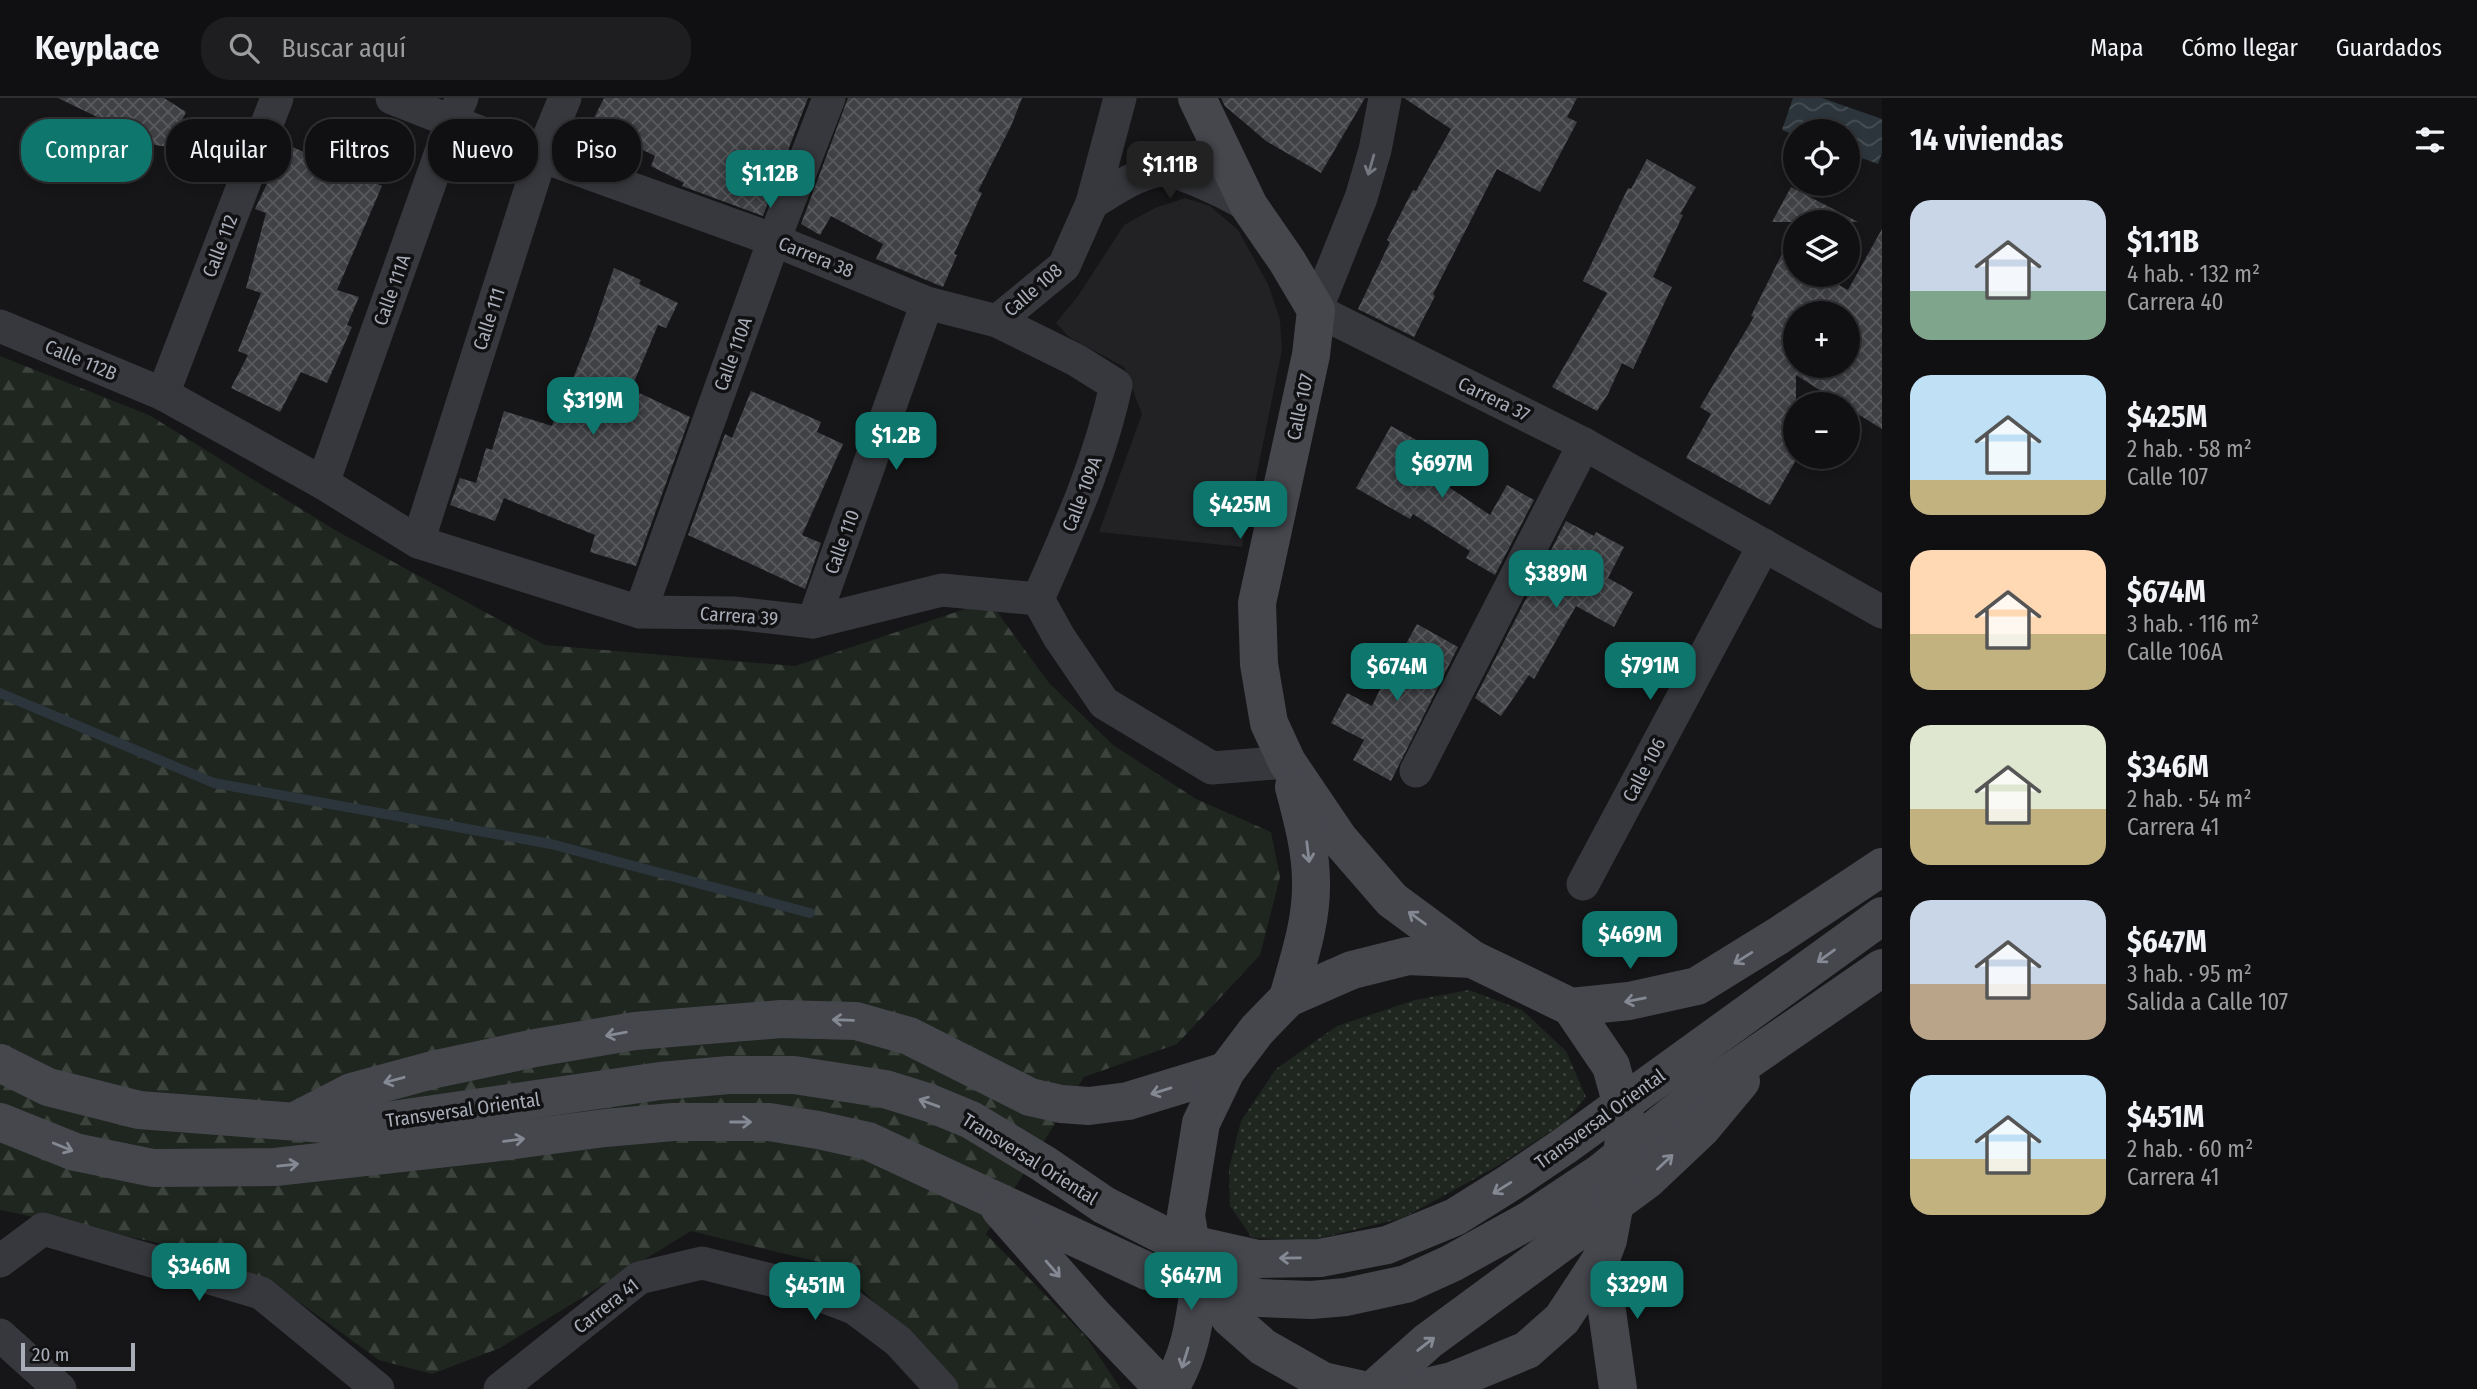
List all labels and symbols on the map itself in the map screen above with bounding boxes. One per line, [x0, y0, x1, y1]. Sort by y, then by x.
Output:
pin: $1.11B [1113, 141, 1227, 201]
pin: $1.12B [713, 150, 827, 210]
one-way arrow [1363, 153, 1376, 175]
street label: Calle 112 [198, 211, 242, 281]
street label: Carrera 38 [775, 232, 857, 282]
street label: Calle 111A [369, 251, 415, 329]
street label: Calle 108 [999, 259, 1067, 321]
street label: Calle 111 [468, 285, 510, 353]
street label: Calle 110A [709, 314, 757, 394]
street label: Calle 112B [42, 335, 120, 385]
street label: Calle 107 [1282, 372, 1318, 442]
street label: Carrera 37 [1454, 372, 1534, 426]
pin: $319M [544, 378, 642, 437]
pin: $1.2B [847, 412, 945, 472]
pin: $697M [1393, 440, 1491, 500]
street label: Calle 109A [1057, 453, 1107, 535]
pin: $425M [1191, 482, 1289, 541]
street label: Calle 110 [820, 507, 864, 577]
pin: $389M [1507, 550, 1605, 610]
street label: Carrera 39 [699, 602, 779, 630]
pin: $791M [1601, 642, 1699, 702]
pin: $674M [1348, 644, 1446, 703]
street label: Calle 106 [1618, 734, 1670, 806]
one-way arrow [1301, 840, 1314, 863]
one-way arrow [1407, 911, 1426, 926]
pin: $469M [1581, 912, 1679, 971]
one-way arrow [1818, 948, 1836, 963]
one-way arrow [1734, 950, 1753, 965]
one-way arrow [1624, 993, 1647, 1007]
one-way arrow [832, 1014, 855, 1027]
one-way arrow [605, 1028, 628, 1041]
street label: Transversal Oriental [1530, 1064, 1670, 1174]
one-way arrow [383, 1075, 405, 1088]
one-way arrow [1150, 1085, 1172, 1098]
street label: Transversal Oriental [385, 1088, 541, 1132]
one-way arrow [919, 1096, 941, 1108]
street label: Transversal Oriental [958, 1108, 1102, 1210]
one-way arrow [729, 1115, 752, 1129]
one-way arrow [502, 1133, 525, 1146]
one-way arrow [52, 1142, 74, 1155]
one-way arrow [1656, 1154, 1673, 1171]
one-way arrow [276, 1159, 299, 1172]
one-way arrow [1493, 1181, 1513, 1195]
pin: $346M [150, 1244, 248, 1303]
one-way arrow [1278, 1251, 1301, 1265]
pin: $647M [1142, 1252, 1240, 1312]
one-way arrow [1045, 1260, 1061, 1278]
pin: $451M [766, 1262, 864, 1322]
pin: $329M [1588, 1262, 1686, 1321]
street label: Carrera 41 [569, 1273, 643, 1339]
one-way arrow [1416, 1336, 1434, 1352]
scale bar [21, 1340, 135, 1372]
one-way arrow [1178, 1346, 1190, 1368]

